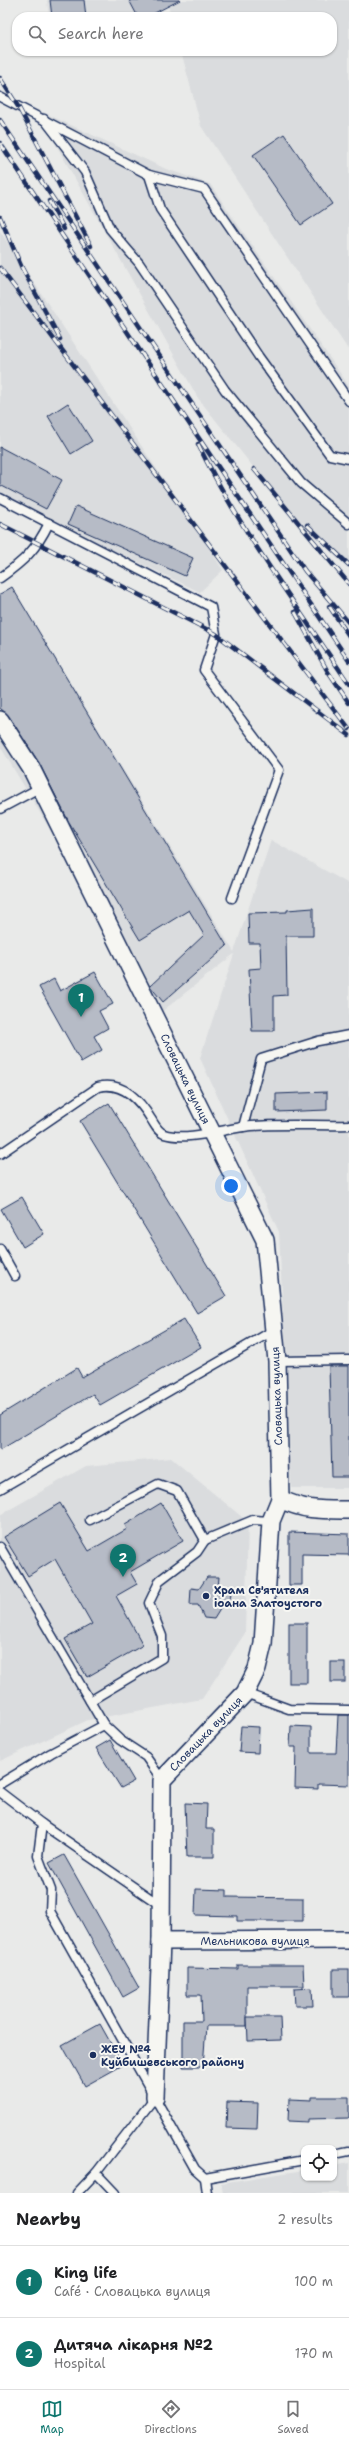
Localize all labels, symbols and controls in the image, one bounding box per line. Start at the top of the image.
search box [12,12,337,56]
icon: search [26,23,48,45]
text: Search here [58,24,144,44]
pin: 1 [68,984,94,1017]
street label: Словацька вулиця [157,1031,213,1127]
your location [221,1176,241,1196]
street label: Словацька вулиця [268,1346,286,1446]
pin: 2 [110,1544,136,1577]
place label: Храм Св'ятителя іоана Златоустого [214,1583,322,1611]
marker: Храм Св'ятителя іоана Златоустого [201,1591,211,1601]
street label: Словацька вулиця [166,1693,246,1775]
street label: Мельникова вулиця [200,1934,310,1949]
place label: ЖЕУ №4 Куйбишевського району [101,2042,244,2070]
marker: ЖЕУ №4 Куйбишевського району [88,2050,98,2060]
map controls [301,2145,337,2181]
button: locate [301,2145,337,2181]
text: Nearby [16,2208,81,2230]
text: 2 results [277,2211,333,2228]
text: King life [54,2263,118,2283]
text: 1 [26,2273,32,2290]
text: 100 m [294,2273,333,2290]
text: Café · Словацька вулиця [54,2283,211,2300]
text: Дитяча лікарня №2 [54,2335,213,2355]
text: 2 [24,2345,34,2362]
text: 170 m [295,2345,333,2362]
text: Hospital [54,2355,105,2372]
tab: Map [40,2398,64,2437]
tab: Directions [144,2398,197,2437]
tab: Saved [277,2398,309,2437]

